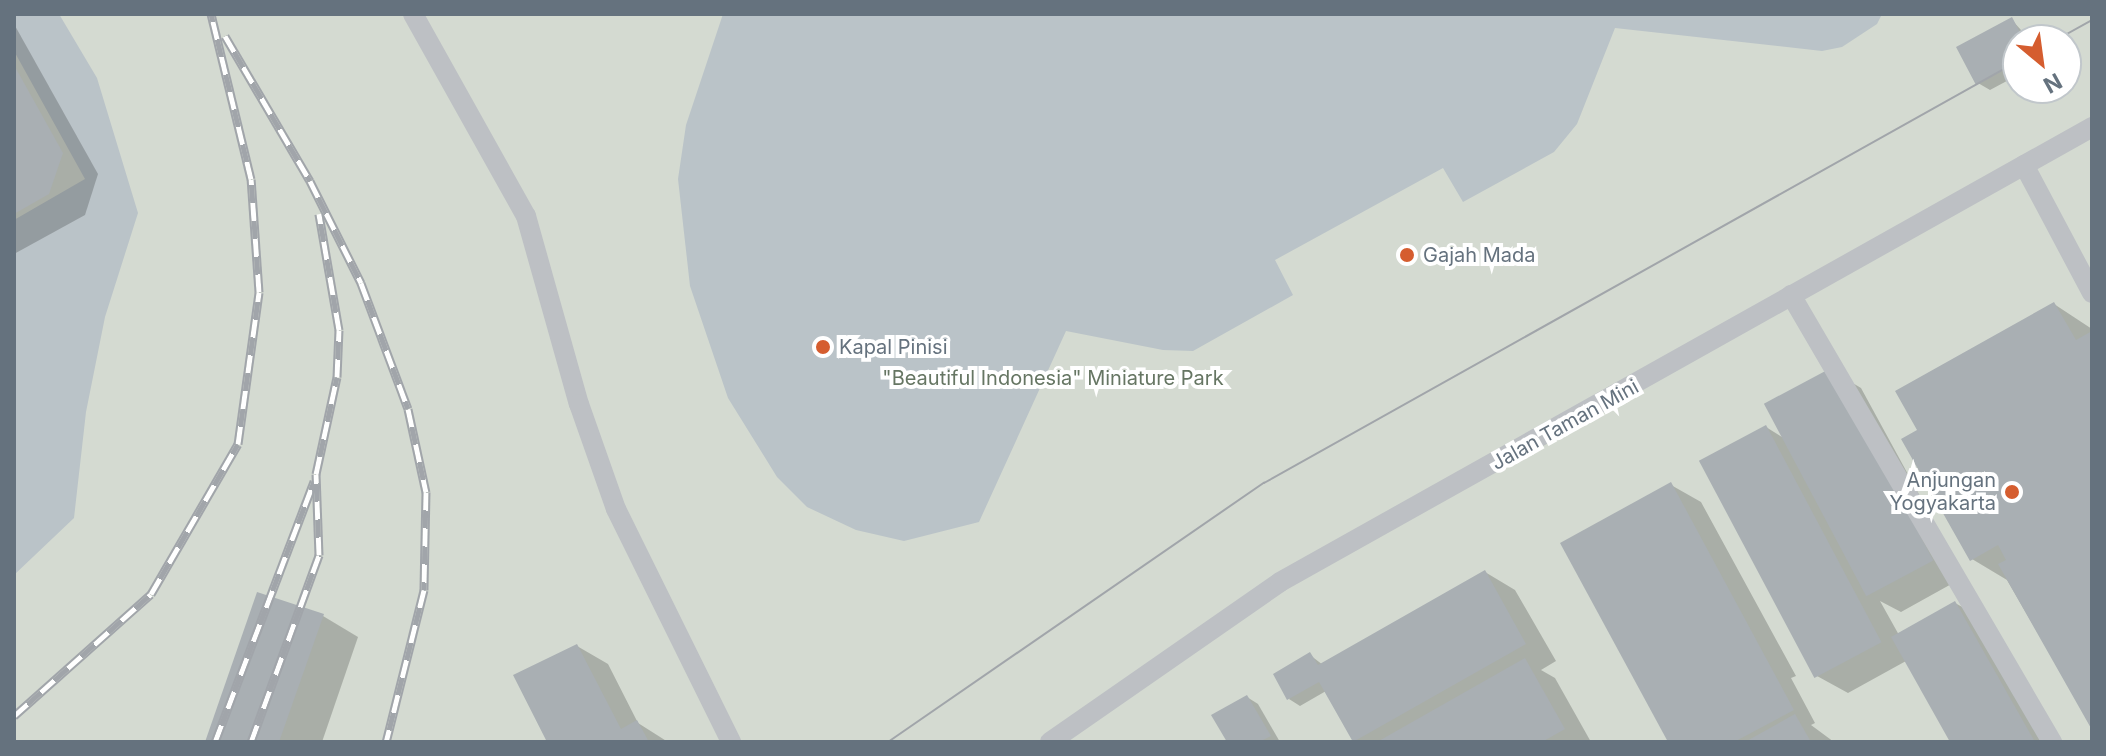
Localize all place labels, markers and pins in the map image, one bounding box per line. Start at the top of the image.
place label: Gajah Mada [1423,243,1535,267]
marker: Gajah Mada [1398,246,1416,264]
place label: Kapal Pinisi [839,335,947,359]
marker: Kapal Pinisi [814,338,832,356]
place label: Anjungan Yogyakarta [1889,468,1996,515]
marker: Anjungan Yogyakarta [2003,483,2021,501]

